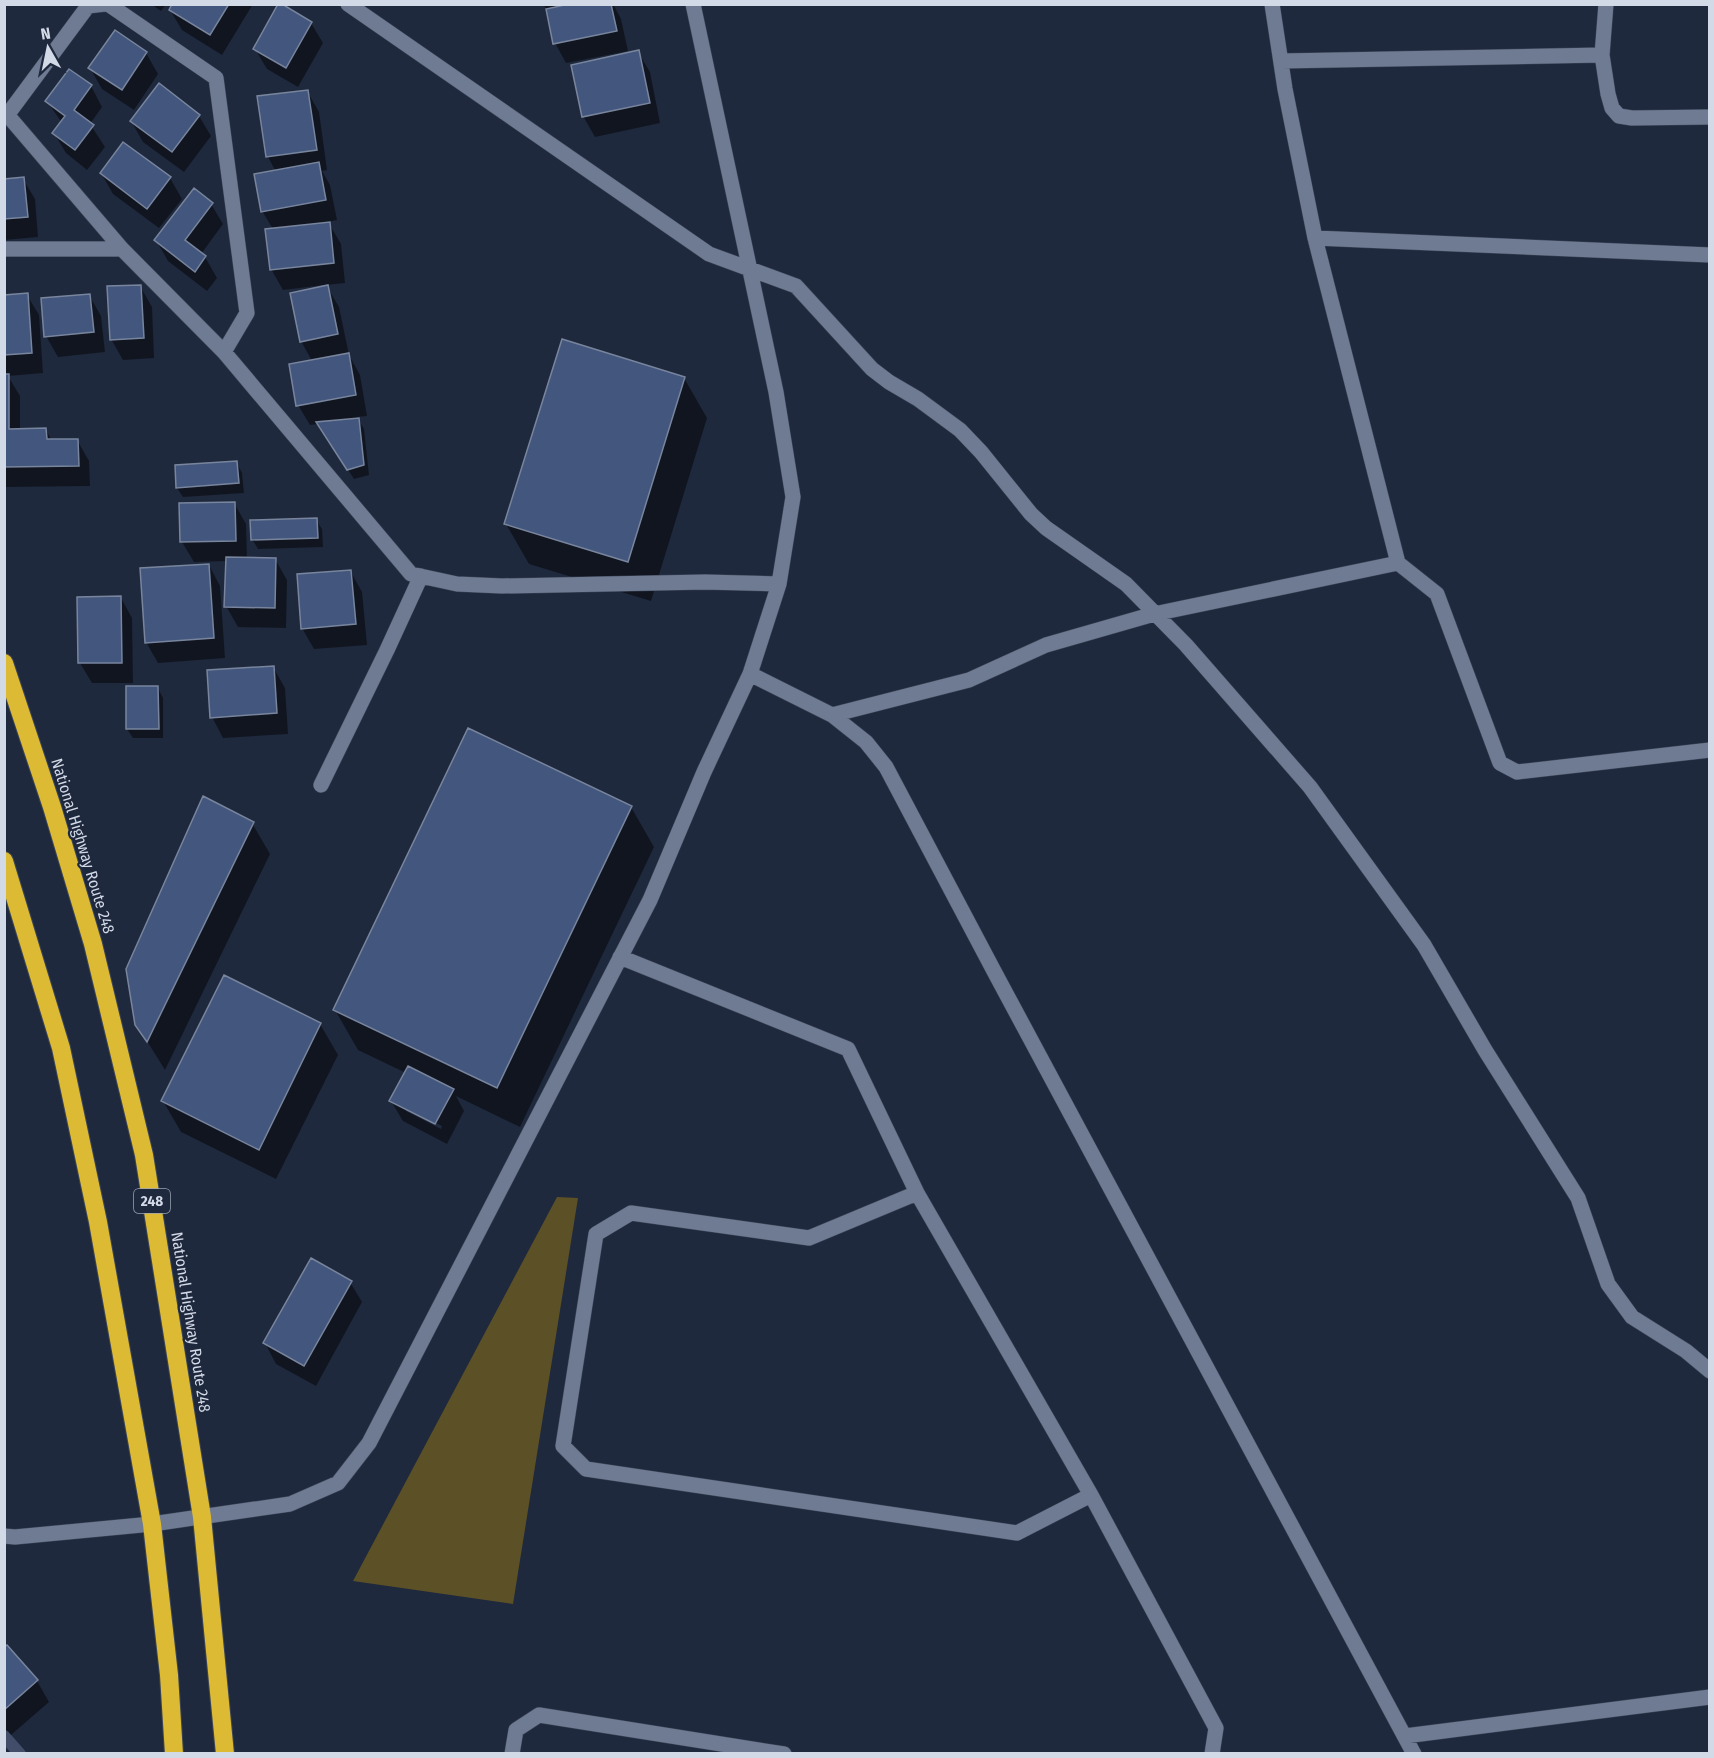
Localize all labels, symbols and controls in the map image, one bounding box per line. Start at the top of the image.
north arrow [18,18,78,78]
text: N [40,24,52,44]
street label: National Highway Route 248 [47,756,119,936]
road number: 248 [134,1189,170,1213]
street label: National Highway Route 248 [167,1231,215,1413]

